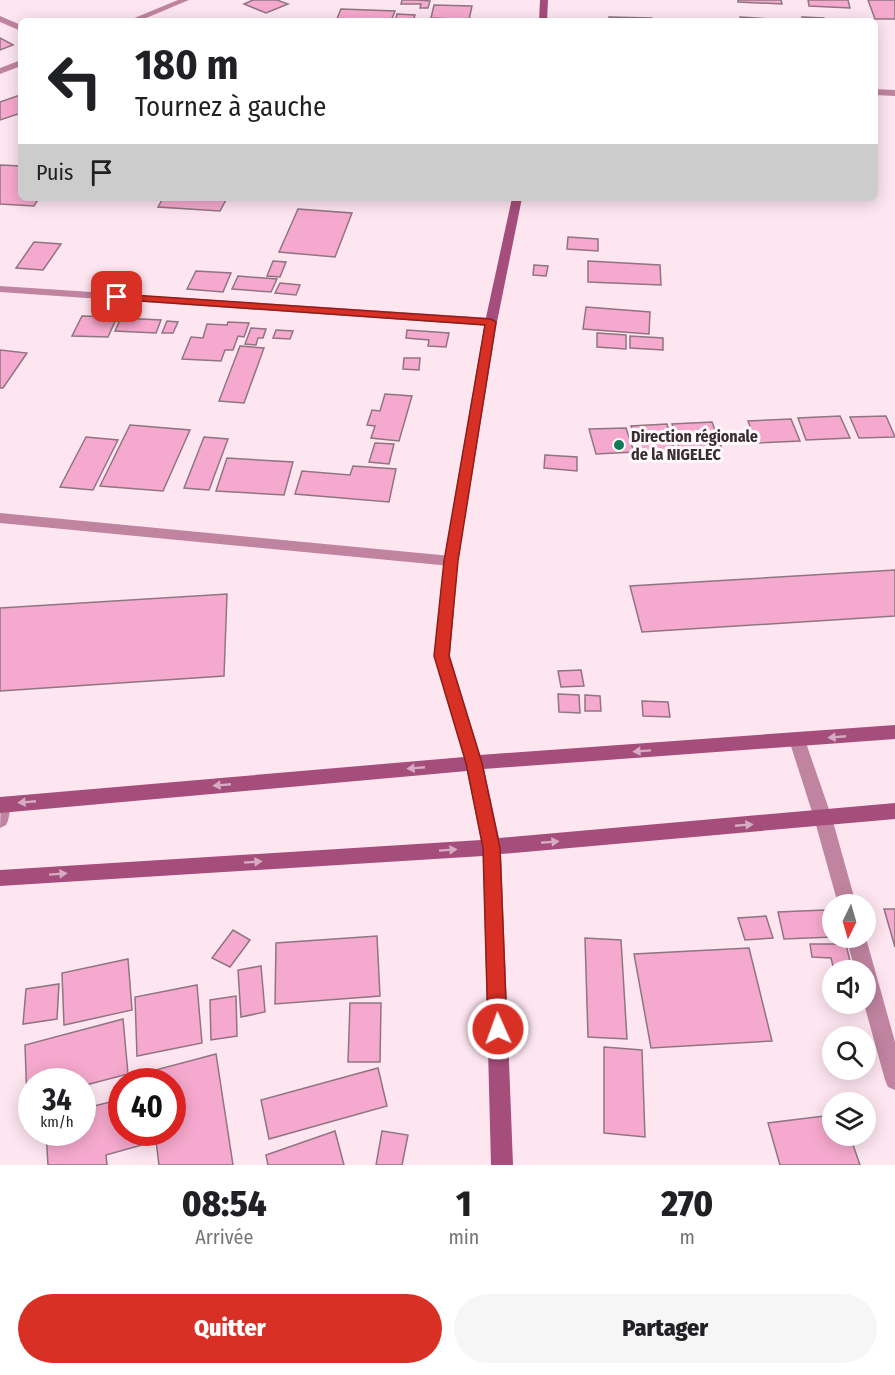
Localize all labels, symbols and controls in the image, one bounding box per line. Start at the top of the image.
text: 180 m [135,40,239,90]
icon: left [36,42,114,120]
text: Tournez à gauche [135,91,326,123]
icon: arrive [85,156,118,189]
text: Puis [36,159,73,186]
pin [91,271,142,322]
icon: arrive [100,280,133,313]
place label: Direction régionale de la NIGELEC [631,427,758,464]
marker: Direction régionale de la NIGELEC [612,438,626,452]
one-way arrow [827,732,846,742]
one-way arrow [633,746,652,756]
one-way arrow [406,763,425,773]
one-way arrow [212,780,231,790]
one-way arrow [18,798,37,807]
one-way arrow [735,820,754,830]
one-way arrow [541,837,560,847]
one-way arrow [438,846,457,855]
one-way arrow [244,858,263,867]
one-way arrow [49,870,68,879]
north arrow [822,894,876,948]
map controls [822,894,876,1146]
button: sound [822,960,876,1014]
position arrow [466,997,530,1061]
button: search [822,1026,876,1080]
speed limit sign: 40 [108,1068,186,1146]
text: 34 [42,1082,72,1118]
button: layers [822,1092,876,1146]
text: km/h [40,1113,74,1131]
text: 08:54 [182,1182,267,1226]
text: 1 [456,1182,472,1226]
text: 270 [661,1182,713,1226]
text: Arrivée [195,1225,253,1249]
text: min [448,1225,479,1249]
text: m [679,1225,695,1249]
button: Quitter [18,1294,442,1363]
button: Partager [454,1294,877,1363]

